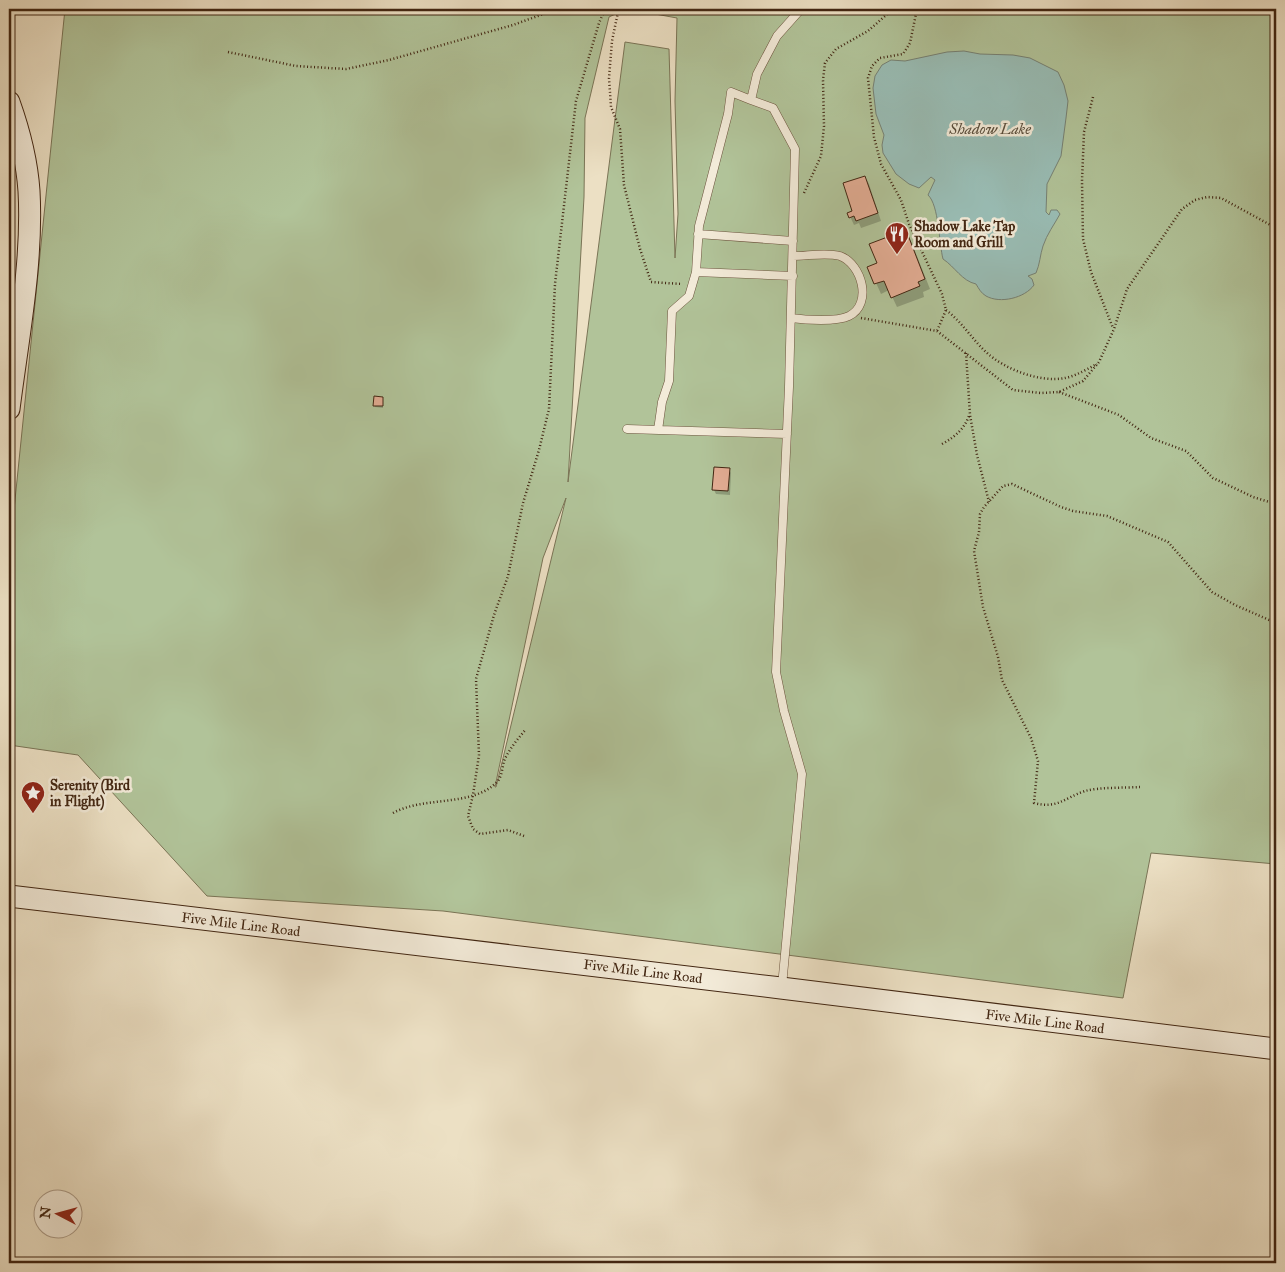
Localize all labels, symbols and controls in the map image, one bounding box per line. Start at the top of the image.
water label: Shadow Lake [948,120,1031,138]
place label: Shadow Lake Tap Room and Grill [914,218,1015,251]
restaurant icon: Shadow Lake Tap Room and Grill [884,221,910,255]
place label: Serenity (Bird in Flight) [50,777,131,811]
place icon: Serenity (Bird in Flight) [20,780,46,814]
street label: Five Mile Line Road [181,909,301,940]
street label: Five Mile Line Road [583,956,703,987]
street label: Five Mile Line Road [985,1006,1105,1037]
north arrow [32,1190,82,1240]
text: N [36,1206,55,1219]

